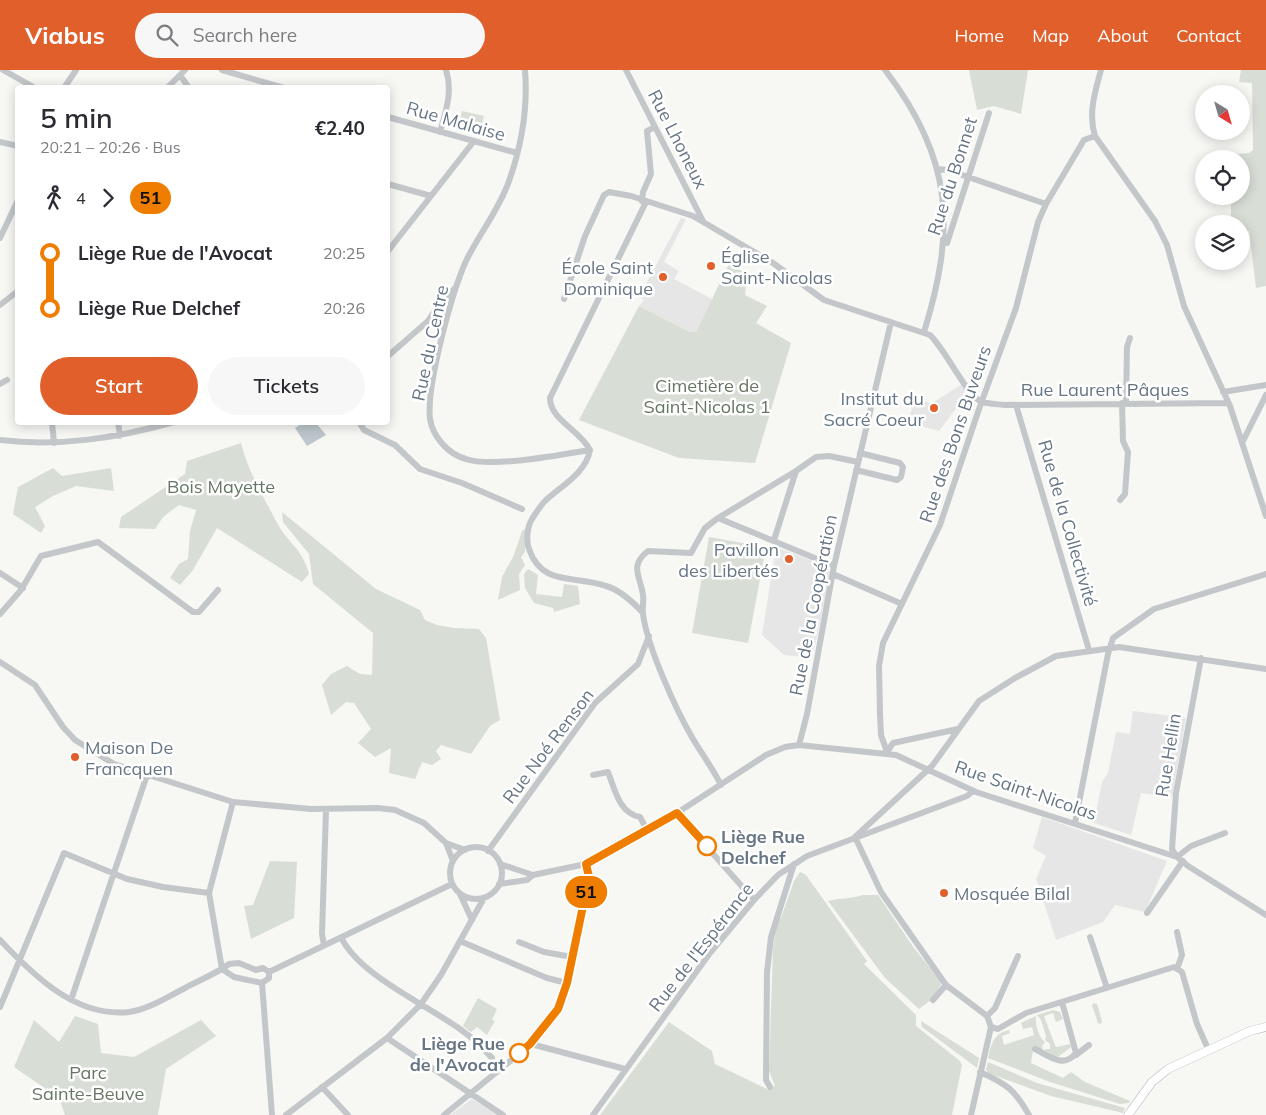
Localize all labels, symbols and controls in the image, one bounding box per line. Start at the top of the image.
search box [135,13,485,58]
text: Viabus [25,20,105,50]
icon: search [153,21,181,49]
text: Search here [193,23,297,47]
text: Home [954,24,1004,47]
text: Map [1032,24,1069,47]
text: About [1097,24,1148,47]
text: Contact [1176,24,1241,47]
north arrow [1195,85,1250,140]
map controls [1195,85,1250,270]
street label: Rue Lhoneux [643,86,713,193]
street label: Rue Malaise [404,96,508,146]
text: 5 min [40,100,113,135]
street label: Rue du Bonnet [922,114,982,238]
text: €2.40 [315,116,365,140]
text: 20:21 – 20:26 · Bus [40,137,181,157]
button: locate [1195,150,1250,205]
icon: walk [40,184,68,212]
icon: forward [94,184,122,212]
text: 51 [140,186,161,209]
text: 4 [76,188,86,208]
button: layers [1195,215,1250,270]
text: Liège Rue de l'Avocat [78,241,272,265]
text: 20:25 [323,243,365,263]
place label: Église Saint-Nicolas [721,245,832,289]
place label: École Saint Dominique [562,256,653,300]
marker: Église Saint-Nicolas [705,260,717,272]
marker: École Saint Dominique [657,271,669,283]
street label: Rue du Centre [407,283,453,403]
text: Liège Rue Delchef [78,296,240,320]
text: 20:26 [323,298,365,318]
street label: Rue des Bons Buveurs [914,342,996,526]
button: Start [40,357,198,415]
button: Tickets [208,357,365,415]
park label: Cimetière de Saint-Nicolas 1 [644,374,770,418]
street label: Rue Laurent Pâques [1021,378,1189,401]
place label: Institut du Sacré Coeur [823,387,924,431]
marker: Institut du Sacré Coeur [928,402,940,414]
street label: Rue de la Collectivité [1033,437,1103,609]
park label: Bois Mayette [167,475,275,498]
street label: Rue de la Coopération [784,513,842,697]
place label: Pavillon des Libertés [678,538,779,582]
marker: Pavillon des Libertés [783,553,795,565]
street label: Rue Noé Renson [497,684,599,808]
street label: Rue Hellin [1150,712,1186,798]
place label: Maison De Francquen [85,736,173,780]
marker: Maison De Francquen [69,751,81,763]
street label: Rue Saint-Nicolas [952,755,1100,825]
place label: Liège Rue Delchef [721,825,805,869]
marker: Liège Rue Delchef [697,836,717,856]
line badge: 51 [564,876,608,908]
street label: Rue de l'Espérance [644,878,758,1016]
text: 51 [575,880,597,903]
place label: Mosquée Bilal [954,882,1070,905]
marker: Mosquée Bilal [938,887,950,899]
place label: Liège Rue de l'Avocat [410,1032,505,1076]
marker: Liège Rue de l'Avocat [509,1043,529,1063]
park label: Parc Sainte-Beuve [32,1061,144,1105]

